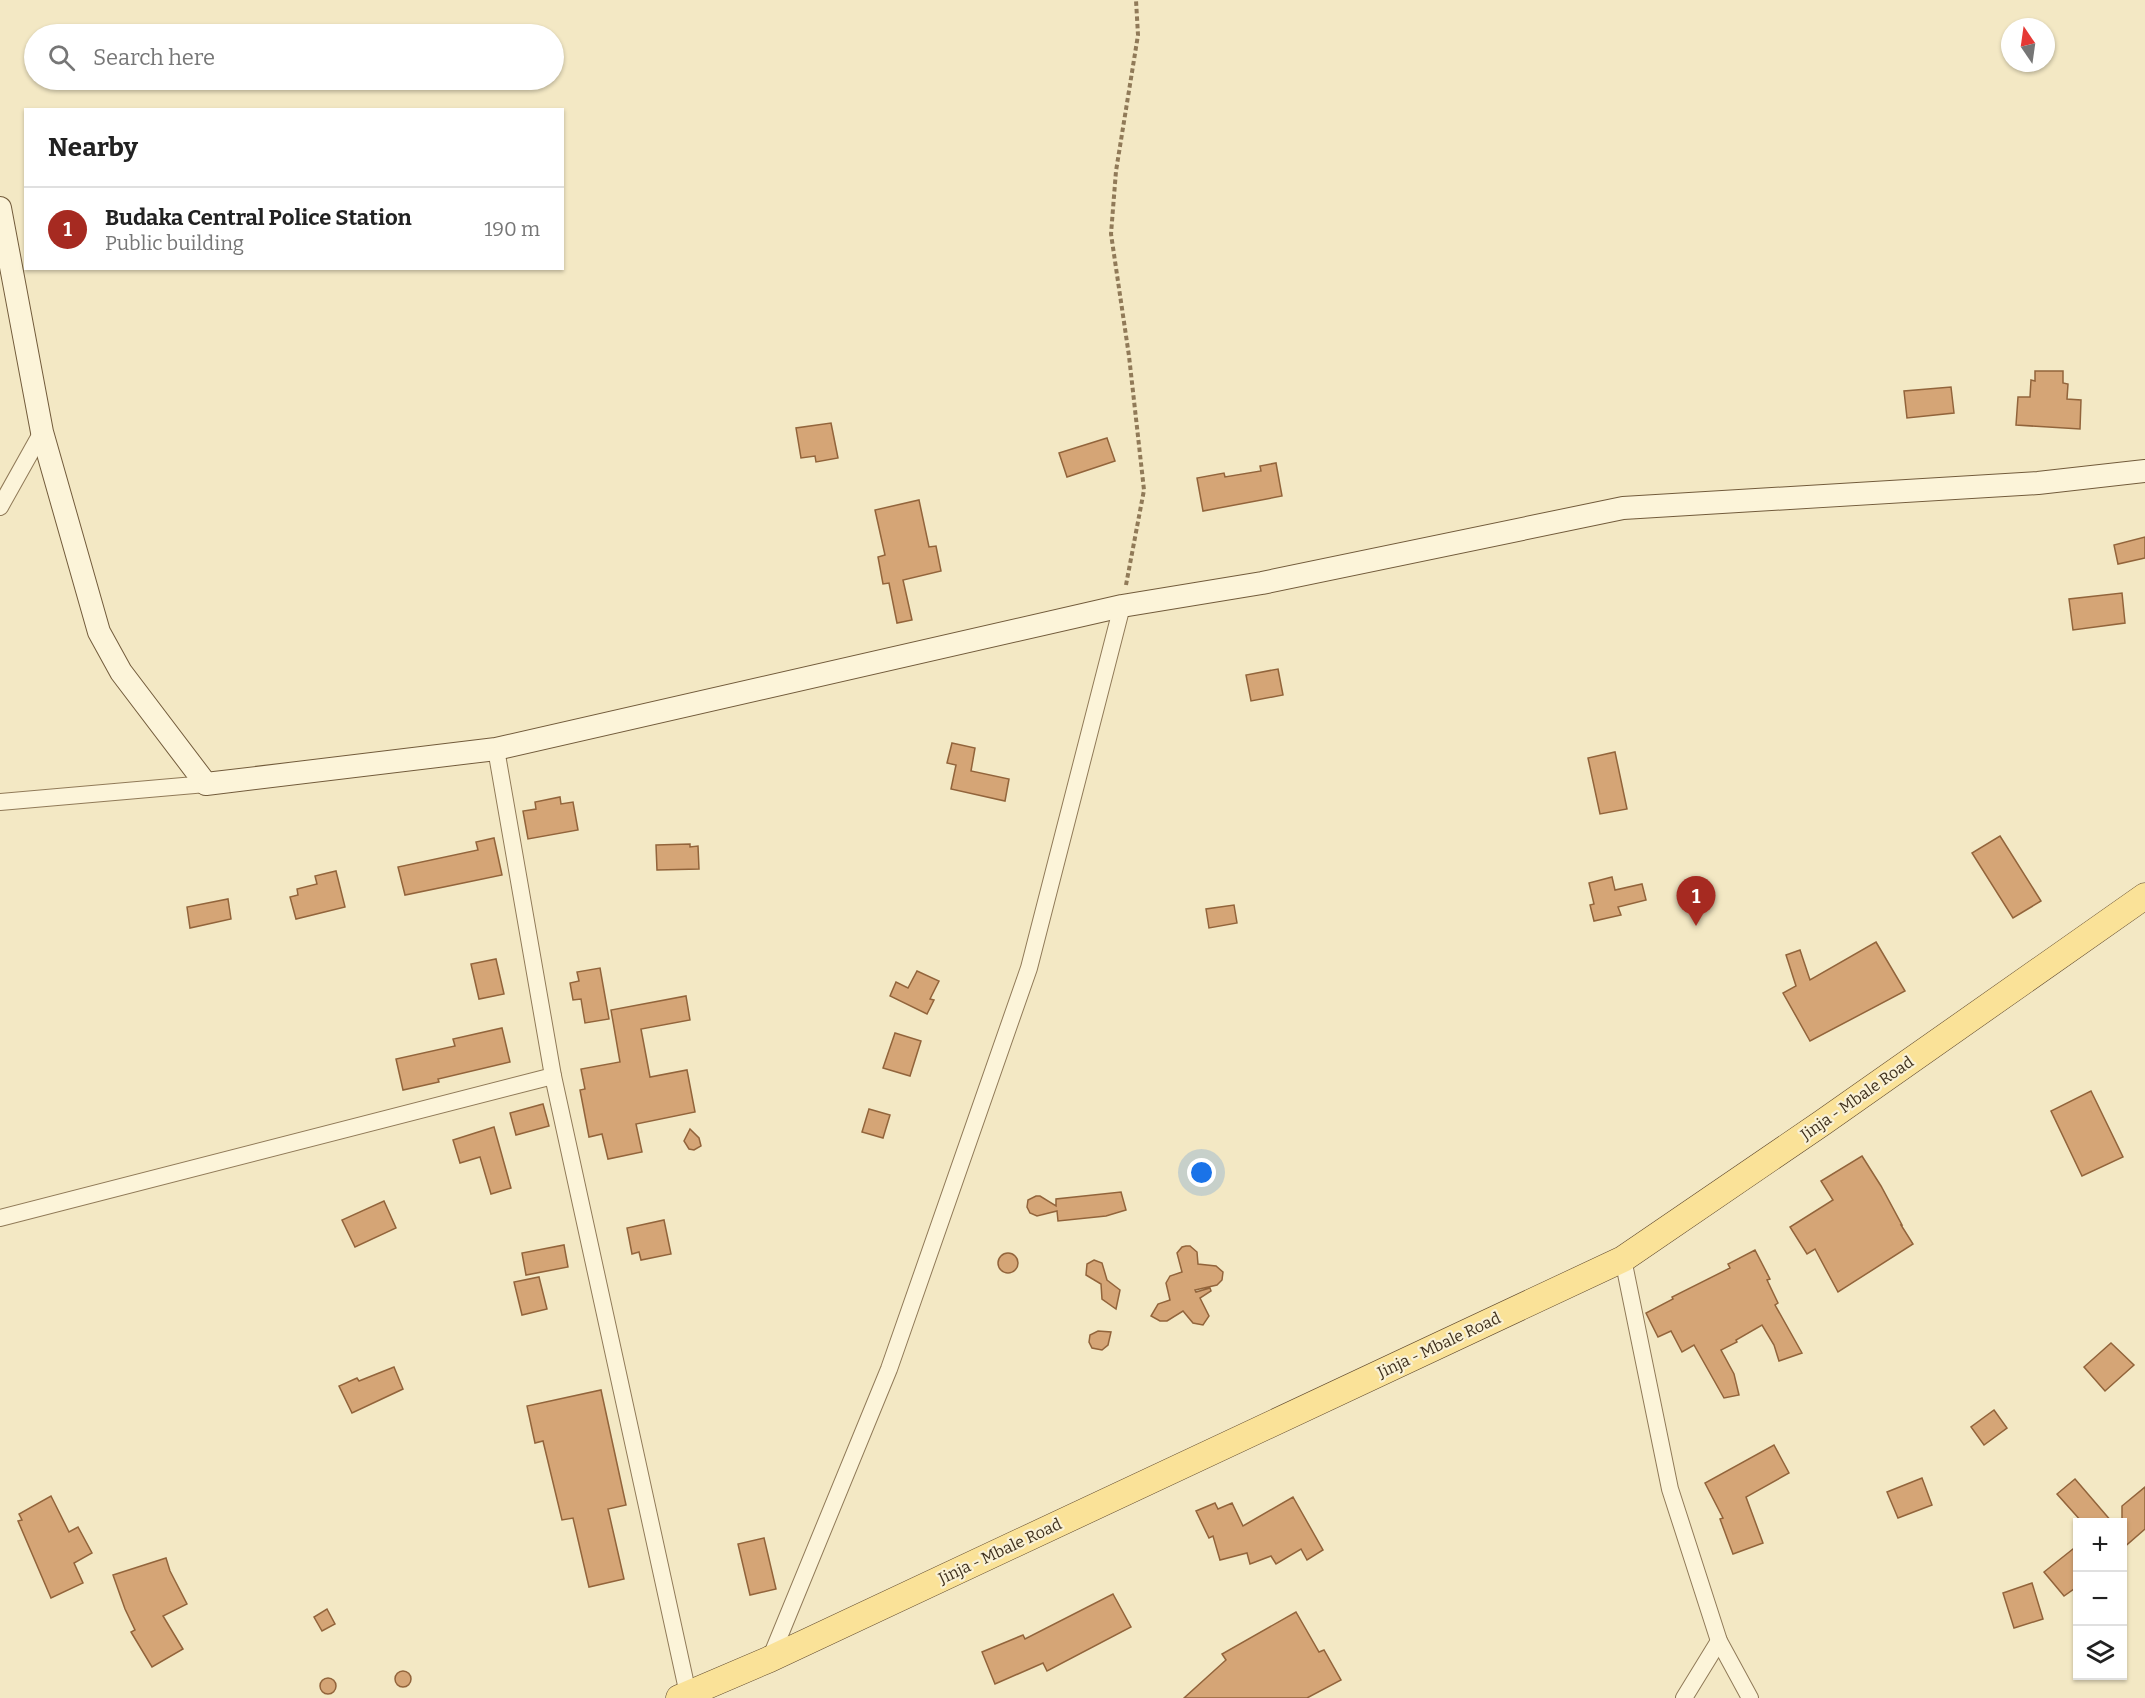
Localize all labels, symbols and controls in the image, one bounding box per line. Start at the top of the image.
north arrow [2001,18,2055,72]
search box [24,24,564,90]
icon: search [45,41,78,74]
text: Search here [93,44,215,71]
text: Nearby [48,132,138,163]
text: Budaka Central Police Station [105,204,412,231]
text: 1 [63,217,72,241]
text: 190 m [484,217,540,241]
text: Public building [105,231,244,255]
pin: 1 [1676,876,1716,926]
street label: Jinja - Mbale Road [1796,1052,1918,1145]
your location [1187,1158,1216,1187]
street label: Jinja - Mbale Road [1374,1308,1504,1382]
street label: Jinja - Mbale Road [935,1514,1065,1588]
map controls [2073,1518,2127,1680]
button: + [2073,1518,2127,1572]
button: − [2073,1572,2127,1626]
button: layers [2073,1626,2127,1680]

